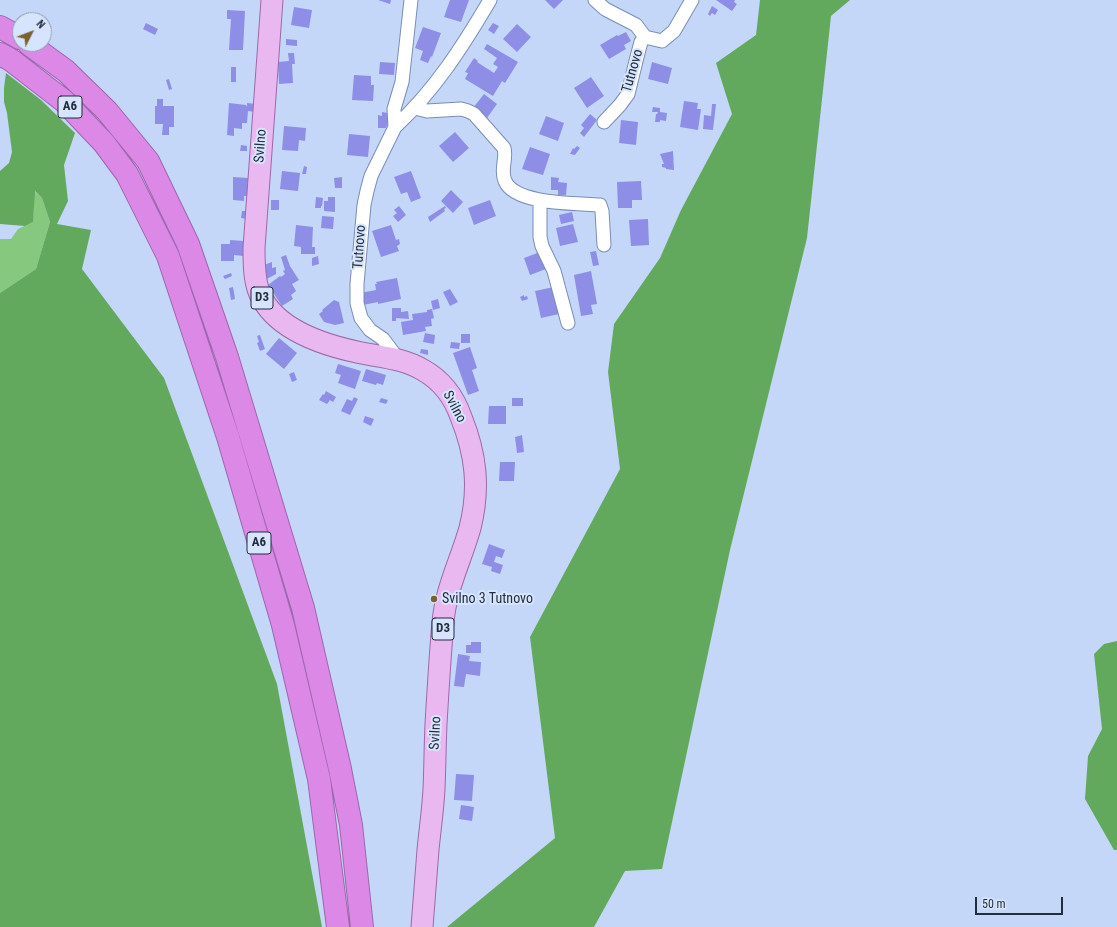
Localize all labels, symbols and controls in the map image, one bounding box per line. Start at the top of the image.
north arrow [12,12,52,52]
text: N [33,17,48,31]
street label: Tutnovo [619,47,647,95]
road number: A6 [58,96,82,118]
street label: Svilno [251,129,271,163]
street label: Tutnovo [350,224,370,270]
road number: D3 [251,287,273,309]
street label: Svilno [439,388,469,426]
road number: A6 [247,532,271,554]
place label: Svilno 3 Tutnovo [442,591,533,607]
marker: Svilno 3 Tutnovo [429,594,439,604]
road number: D3 [432,618,454,640]
street label: Svilno [427,716,445,750]
scale bar [977,889,1065,915]
text: 50 m [982,897,1006,911]

